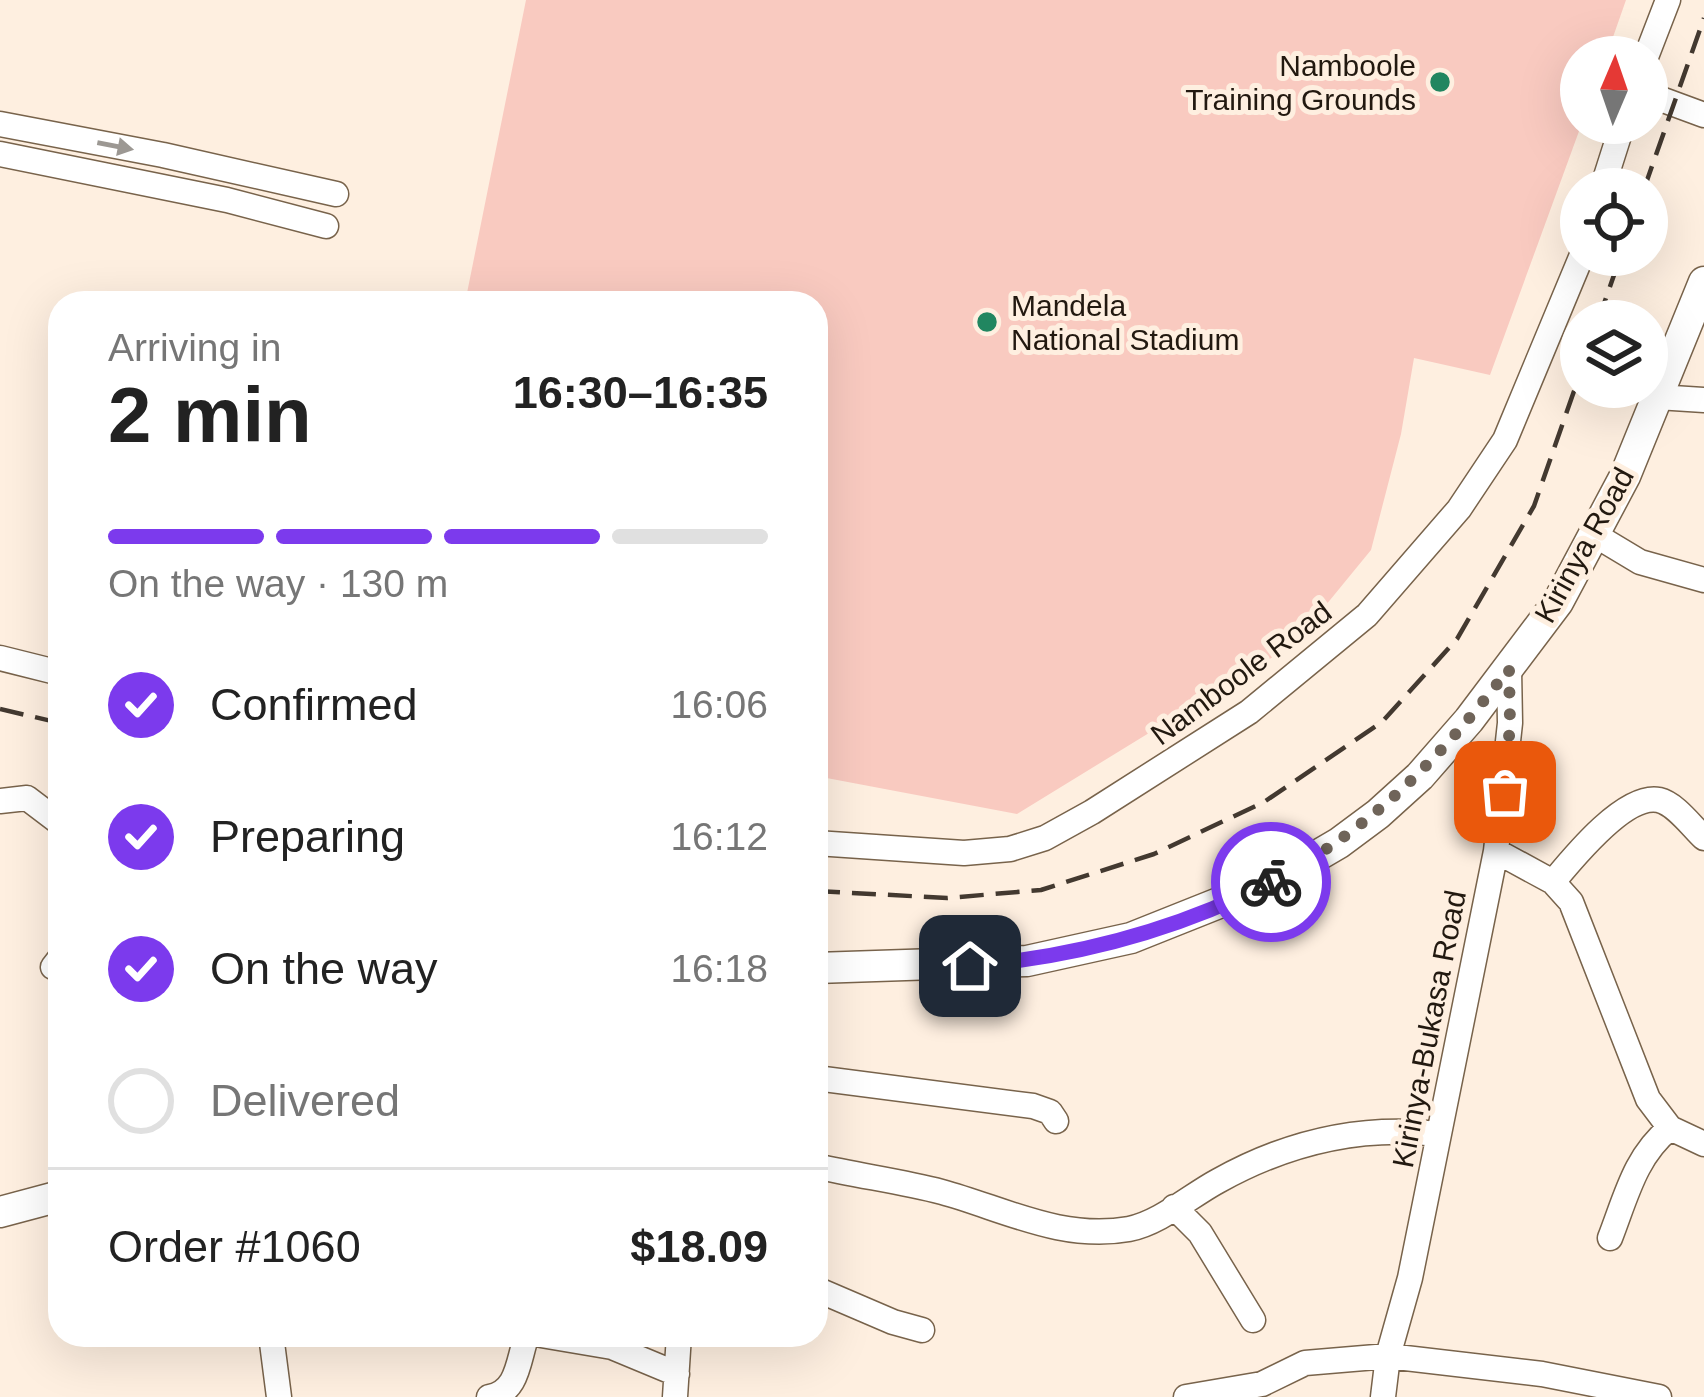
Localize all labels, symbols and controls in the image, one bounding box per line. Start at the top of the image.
north arrow [1560,36,1668,144]
map controls [1560,36,1668,408]
place label: Namboole Training Grounds [1185,49,1416,116]
marker: Namboole Training Grounds [1427,69,1453,95]
one-way arrow [97,136,134,155]
button: locate [1560,168,1668,276]
place label: Mandela National Stadium [1011,289,1239,356]
button: layers [1560,300,1668,408]
marker: Mandela National Stadium [974,309,1000,335]
text: Arriving in [108,326,281,369]
text: 16:30–16:35 [513,367,768,418]
text: 2 min [108,371,312,459]
street label: Kirinya Road [1528,462,1640,628]
text: On the way · 130 m [108,562,448,605]
street label: Namboole Road [1144,595,1338,751]
icon: check [108,672,174,738]
text: Confirmed [210,679,418,730]
text: 16:06 [670,683,768,726]
pin [1454,741,1556,843]
icon: bag [1472,759,1538,825]
icon: check [108,804,174,870]
text: Preparing [210,811,405,862]
text: 16:12 [670,815,768,858]
courier [1211,822,1331,942]
icon: bike [1238,849,1304,915]
street label: Kirinya-Bukasa Road [1386,888,1472,1170]
pin [919,915,1021,1017]
icon: home [937,933,1003,999]
icon: check [108,936,174,1002]
text: On the way [210,943,438,994]
text: 16:18 [670,947,768,990]
text: Delivered [210,1075,400,1126]
text: Order #1060 [108,1221,361,1272]
text: $18.09 [630,1221,768,1272]

